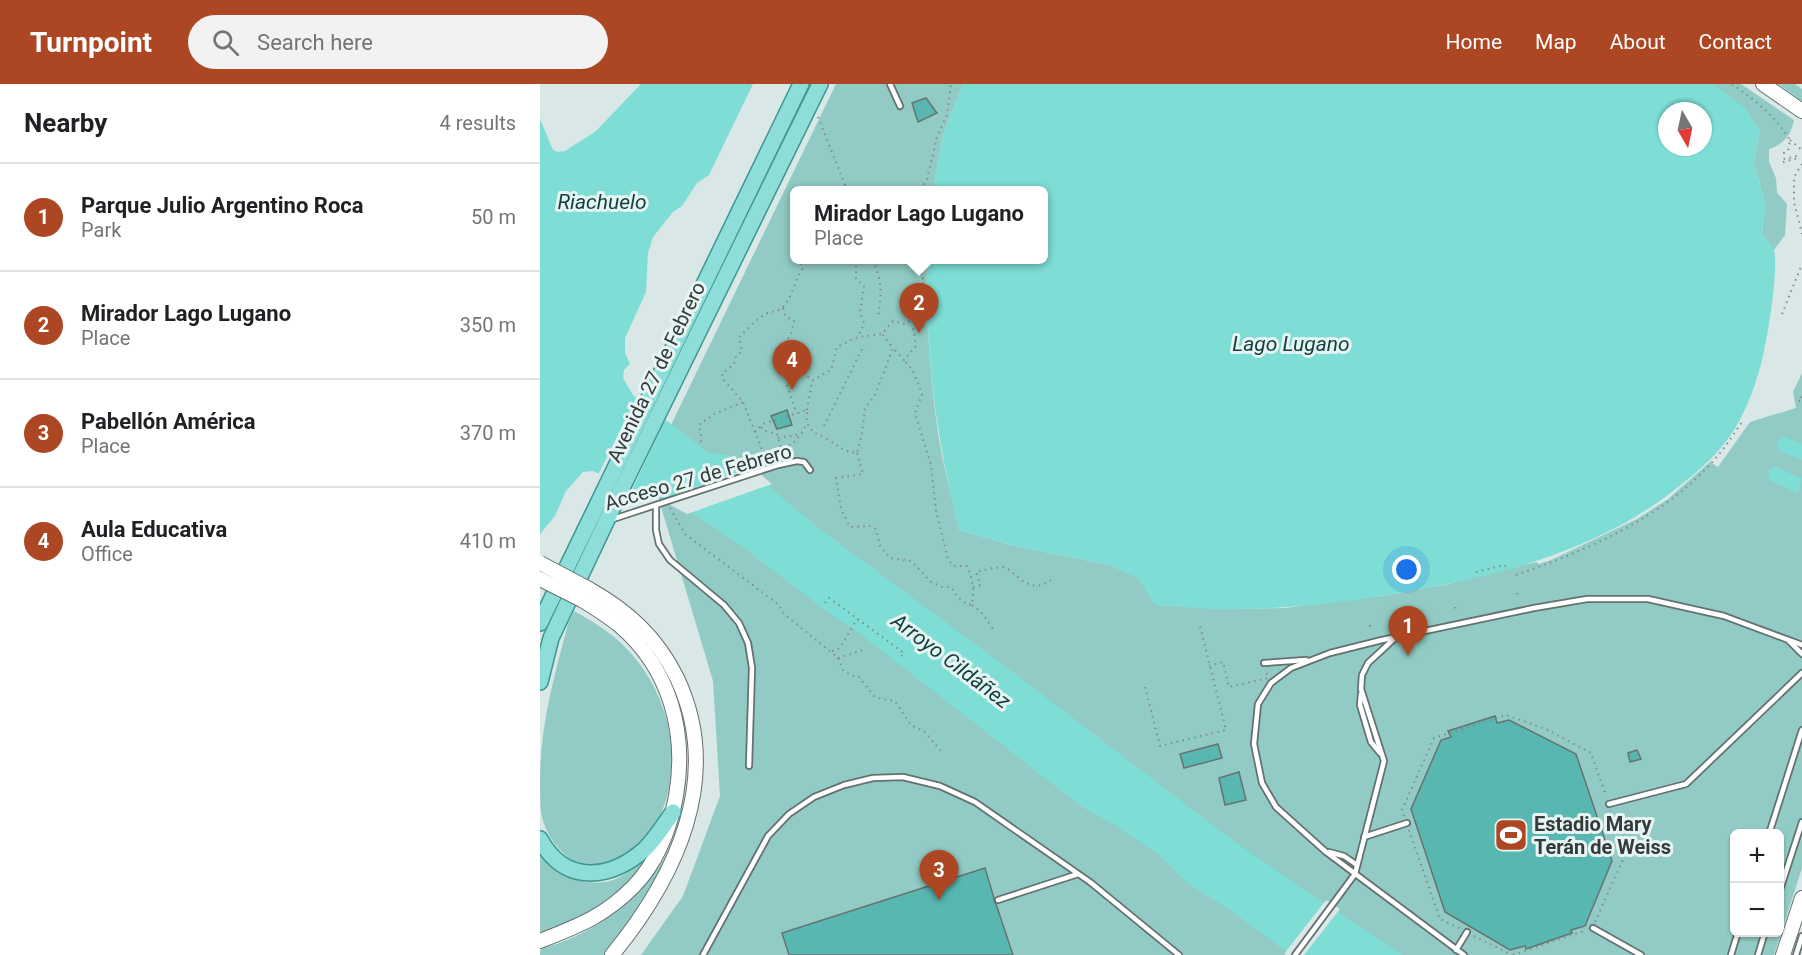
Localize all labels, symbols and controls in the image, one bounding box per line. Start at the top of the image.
search box [188,15,608,69]
text: Turnpoint [30,26,152,59]
icon: search [209,26,242,59]
text: Search here [257,30,373,55]
text: Home [1446,30,1502,54]
text: Map [1535,30,1577,54]
text: About [1610,30,1666,54]
text: Contact [1699,30,1772,54]
north arrow [1658,102,1712,156]
text: Nearby [24,108,107,138]
text: 4 results [440,111,516,135]
popup [790,186,1048,264]
water label: Riachuelo [557,190,647,214]
text: Parque Julio Argentino Roca [81,193,364,218]
text: Mirador Lago Lugano [814,201,1024,226]
text: 1 [38,205,49,229]
text: 50 m [471,205,516,229]
text: Park [81,218,121,242]
text: Place [814,226,863,250]
street label: Avenida 27 de Febrero [602,278,710,466]
pin: 2 [900,284,938,333]
text: Mirador Lago Lugano [81,301,291,326]
text: 2 [38,313,49,337]
text: 350 m [460,313,516,337]
text: Place [81,326,130,350]
water label: Lago Lugano [1232,332,1350,356]
pin: 4 [772,340,812,390]
text: Pabellón América [81,409,255,434]
text: 3 [38,421,49,445]
text: 370 m [460,421,516,445]
text: Place [81,434,130,458]
street label: Acceso 27 de Febrero [602,439,794,515]
text: Aula Educativa [81,517,227,542]
text: 4 [38,529,49,553]
text: 410 m [460,529,516,553]
text: Office [81,542,133,566]
your location [1392,555,1421,584]
pin: 1 [1388,606,1428,656]
water label: Arroyo Cildáñez [886,608,1015,713]
place label: Estadio Mary Terán de Weiss [1534,812,1671,859]
sports icon: Estadio Mary Terán de Weiss [1493,817,1529,853]
map controls [1730,829,1784,937]
button: + [1730,829,1784,883]
pin: 3 [920,850,958,900]
button: − [1730,883,1784,937]

